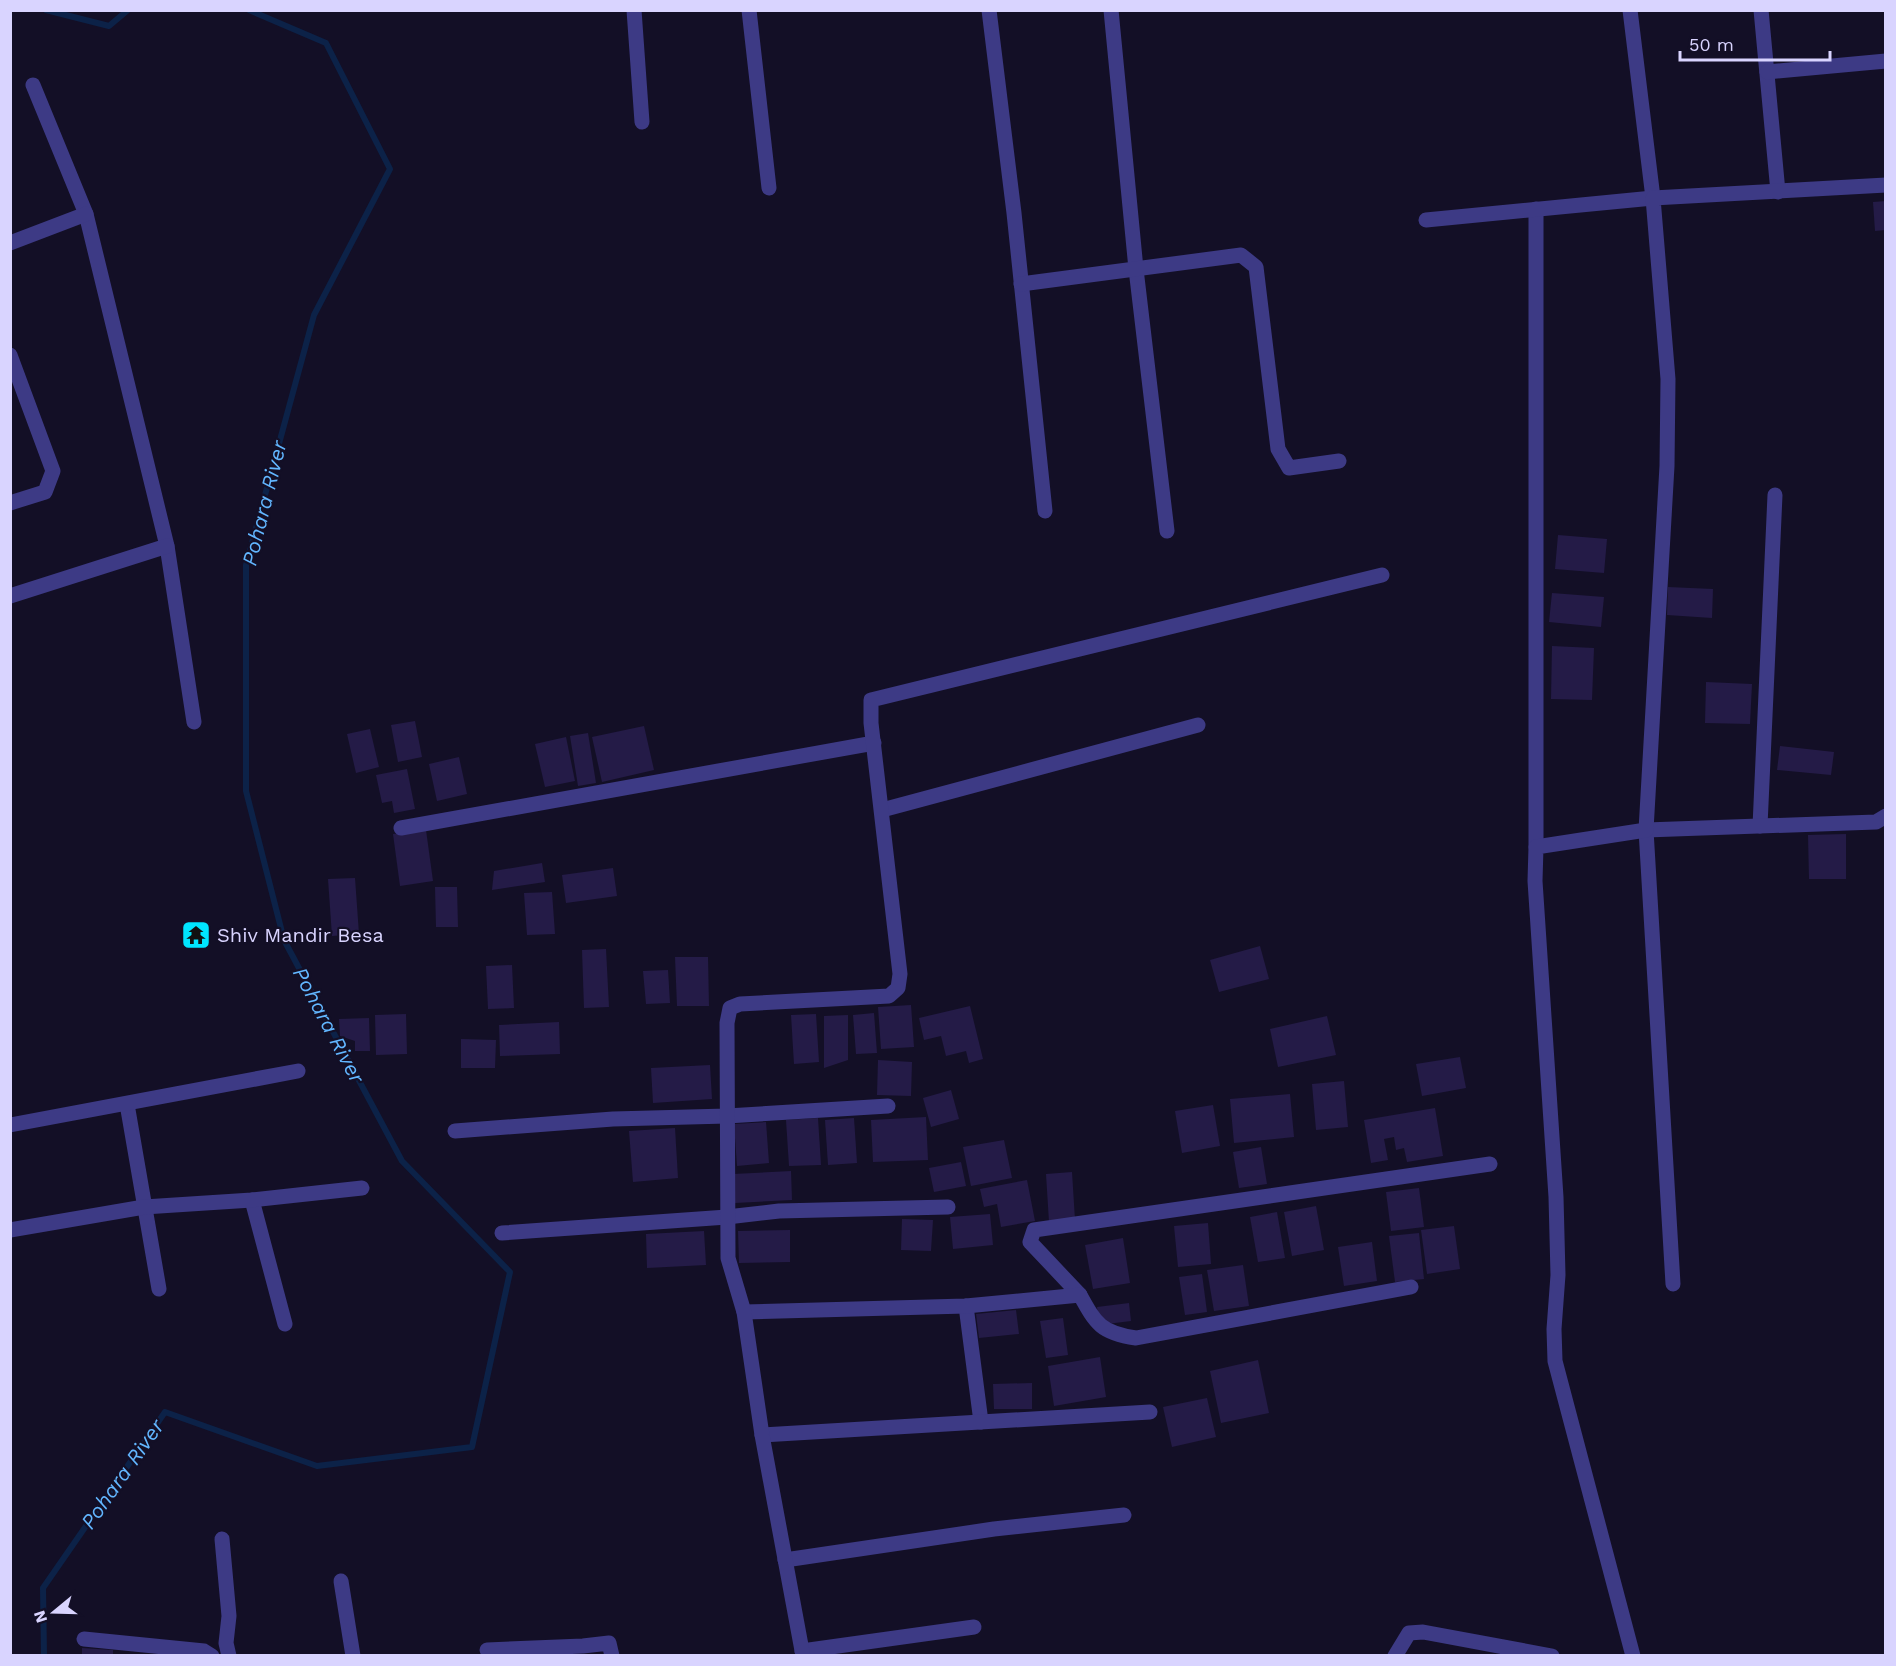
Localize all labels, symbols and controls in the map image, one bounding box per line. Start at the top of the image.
scale bar [1680,24,1830,62]
text: 50 m [1689,34,1734,55]
water label: Pohara River [236,437,292,568]
temple icon: Shiv Mandir Besa [180,919,212,951]
place label: Shiv Mandir Besa [217,923,384,947]
water label: Pohara River [288,963,370,1088]
water label: Pohara River [75,1414,169,1534]
north arrow [24,1582,84,1642]
text: N [29,1608,51,1625]

